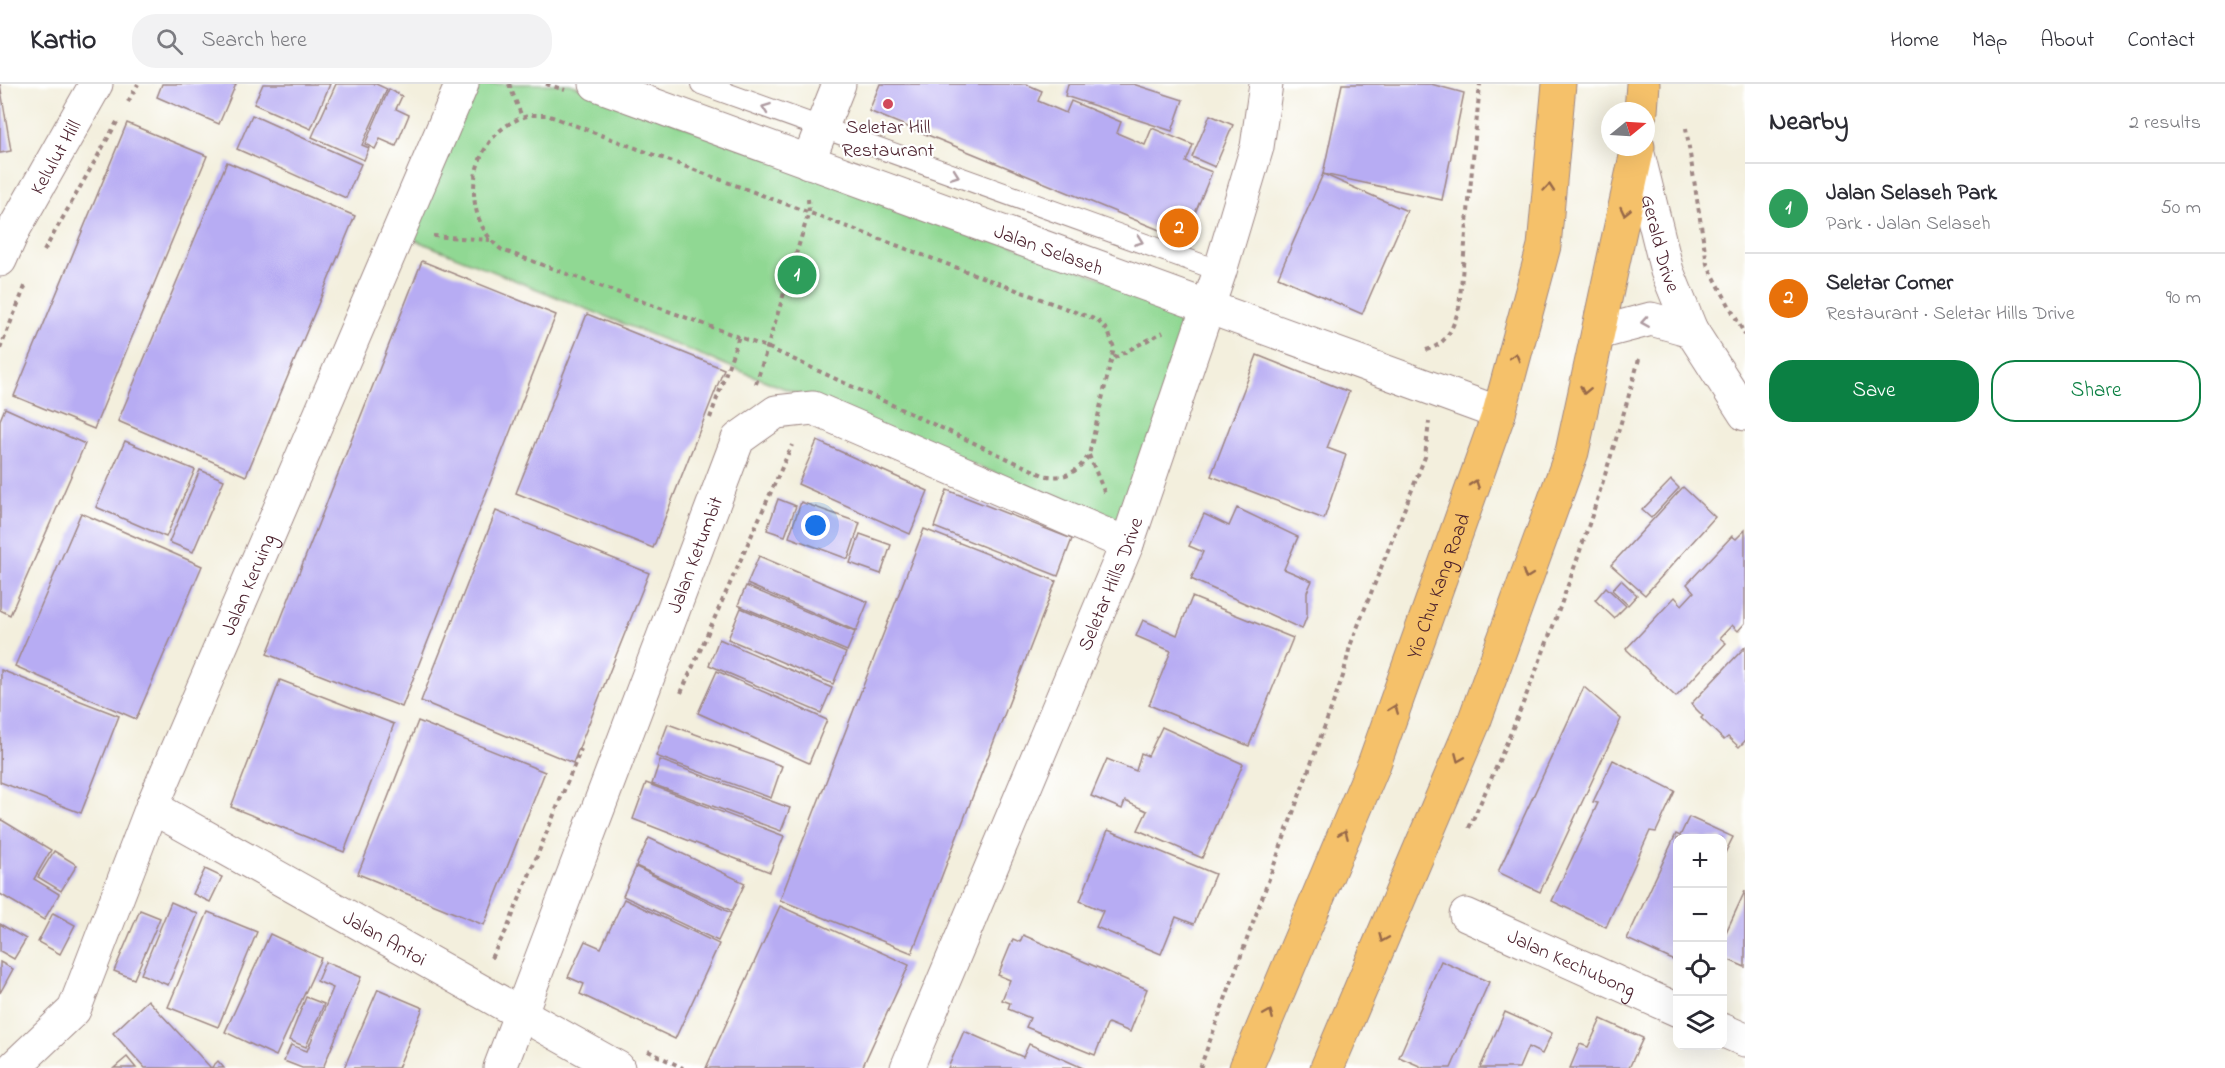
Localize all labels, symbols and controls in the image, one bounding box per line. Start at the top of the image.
search box [132,14,552,68]
text: Kartio [30,21,96,62]
icon: search [153,25,186,58]
text: Search here [201,25,307,57]
text: Home [1890,26,1939,56]
text: Map [1972,26,2007,56]
text: About [2040,26,2094,56]
text: Contact [2127,26,2195,56]
marker: Seletar Hill Restaurant [881,97,895,111]
one-way arrow [761,102,772,115]
north arrow [1601,102,1655,156]
text: Nearby [1769,104,1848,142]
text: 2 results [2129,109,2201,138]
place label: Seletar Hill Restaurant [842,114,935,166]
street label: Kelulut Hill [24,115,90,201]
one-way arrow [950,167,960,180]
text: Jalan Selaseh Park [1826,178,1997,210]
one-way arrow [1542,183,1555,192]
street label: Gerald Drive [1632,192,1686,297]
text: 1 [1785,194,1792,223]
text: 50 m [2160,194,2201,223]
pin: 2 [1160,206,1198,250]
one-way arrow [1619,206,1632,216]
text: Park · Jalan Selaseh [1826,210,1991,239]
street label: Jalan Selaseh [989,218,1107,285]
one-way arrow [1133,234,1144,247]
pin: 1 [778,252,816,297]
text: Seletar Corner [1826,268,1953,300]
text: 2 [1784,284,1793,313]
text: 90 m [2166,284,2201,313]
text: Restaurant · Seletar Hills Drive [1826,300,2075,329]
one-way arrow [1640,315,1649,327]
one-way arrow [1507,352,1520,362]
button: Save [1769,360,1979,422]
button: Share [1991,360,2201,422]
one-way arrow [1580,384,1593,394]
one-way arrow [1467,479,1480,490]
street label: Jalan Ketumbit [661,493,732,618]
street label: Yio Chu Kang Road [1400,510,1479,664]
your location [801,511,830,540]
street label: Seletar Hills Drive [1072,514,1152,656]
street label: Jalan Keruing [215,530,285,641]
one-way arrow [1522,569,1534,580]
one-way arrow [1387,704,1399,715]
one-way arrow [1454,752,1466,763]
one-way arrow [1337,830,1349,841]
map controls [1673,834,1727,1050]
button: + [1673,834,1727,888]
button: − [1673,888,1727,942]
street label: Jalan Antoi [336,904,431,975]
street label: Jalan Kechubong [1502,923,1640,1007]
one-way arrow [1378,931,1390,942]
button: locate [1673,942,1727,996]
button: layers [1673,996,1727,1050]
one-way arrow [1262,1009,1274,1020]

